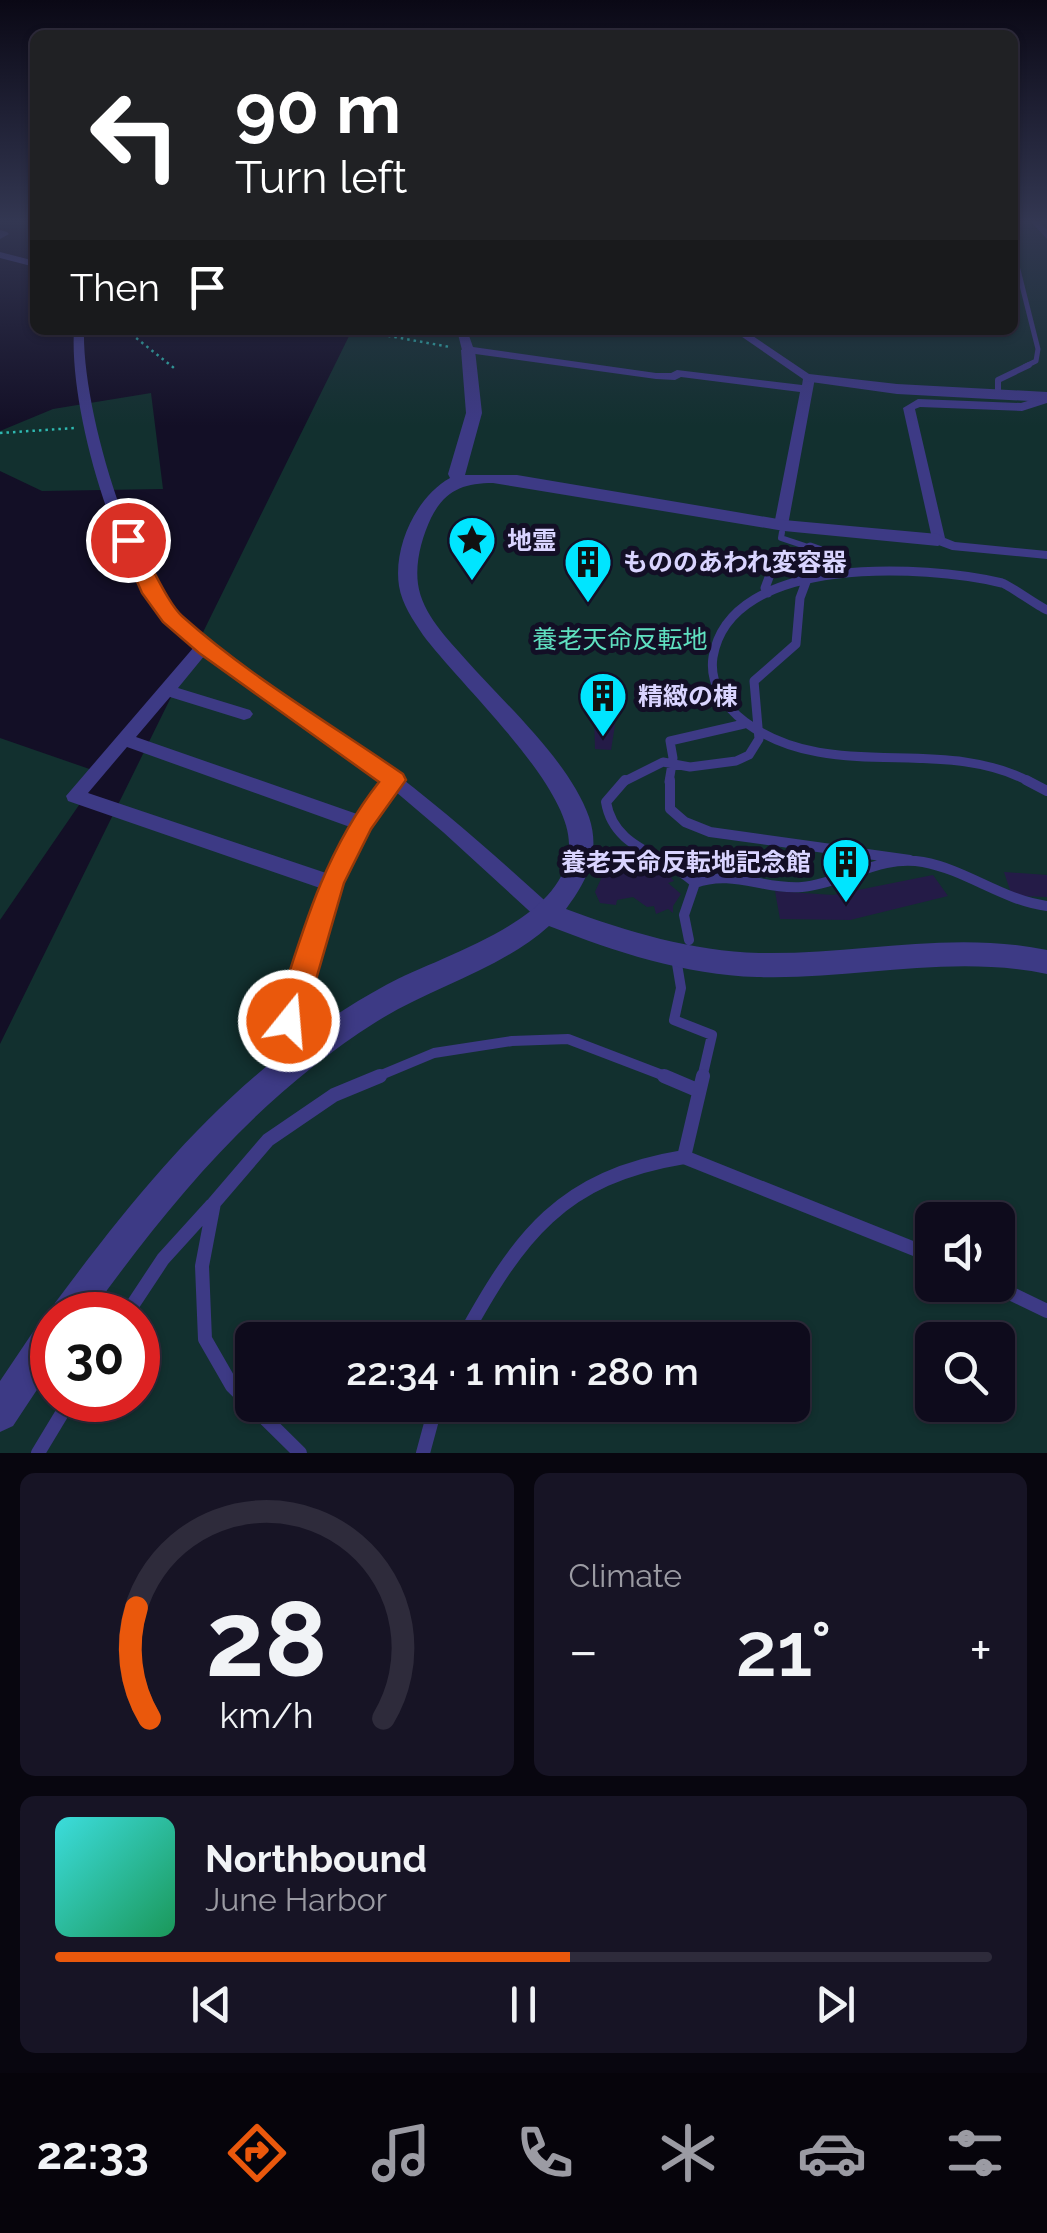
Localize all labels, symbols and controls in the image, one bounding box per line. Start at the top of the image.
text: 90 m [235,67,401,149]
icon: left [70,70,200,200]
text: Turn left [235,151,407,204]
icon: arrive [180,260,235,315]
text: Then [70,265,160,310]
pin [86,498,171,583]
icon: arrive [101,513,156,568]
place icon: 地霊 [446,514,498,582]
place label: 地霊 [507,525,557,555]
building icon: もののあわれ変容器 [562,536,614,604]
place label: もののあわれ変容器 [623,547,847,577]
park label: 養老天命反転地 [532,624,708,654]
building icon: 精緻の棟 [577,670,629,738]
place label: 精緻の棟 [638,681,738,711]
building icon: 養老天命反転地記念館 [820,836,872,904]
place label: 養老天命反転地記念館 [561,847,811,877]
position arrow [237,969,341,1073]
map controls [915,1202,1015,1422]
button: sound [915,1202,1015,1302]
speed limit sign: 30 [30,1292,160,1422]
button: search [915,1322,1015,1422]
text: 22:34 · 1 min · 280 m [346,1349,699,1394]
text: Climate [569,1557,682,1594]
text: 28 [206,1578,327,1700]
text: 21° [736,1605,832,1694]
text: − [569,1618,598,1683]
text: + [969,1618,992,1683]
text: km/h [220,1694,314,1736]
text: Northbound [205,1836,427,1881]
text: June Harbor [205,1881,387,1918]
icon: previous [184,1977,239,2032]
icon: pause [496,1977,551,2032]
icon: next [808,1977,863,2032]
icon: directions [222,2118,292,2188]
icon: music [366,2118,436,2188]
icon: phone [510,2118,580,2188]
icon: climate [653,2118,723,2188]
icon: car [797,2118,867,2188]
icon: filters [940,2118,1010,2188]
text: 22:33 [37,2127,149,2180]

